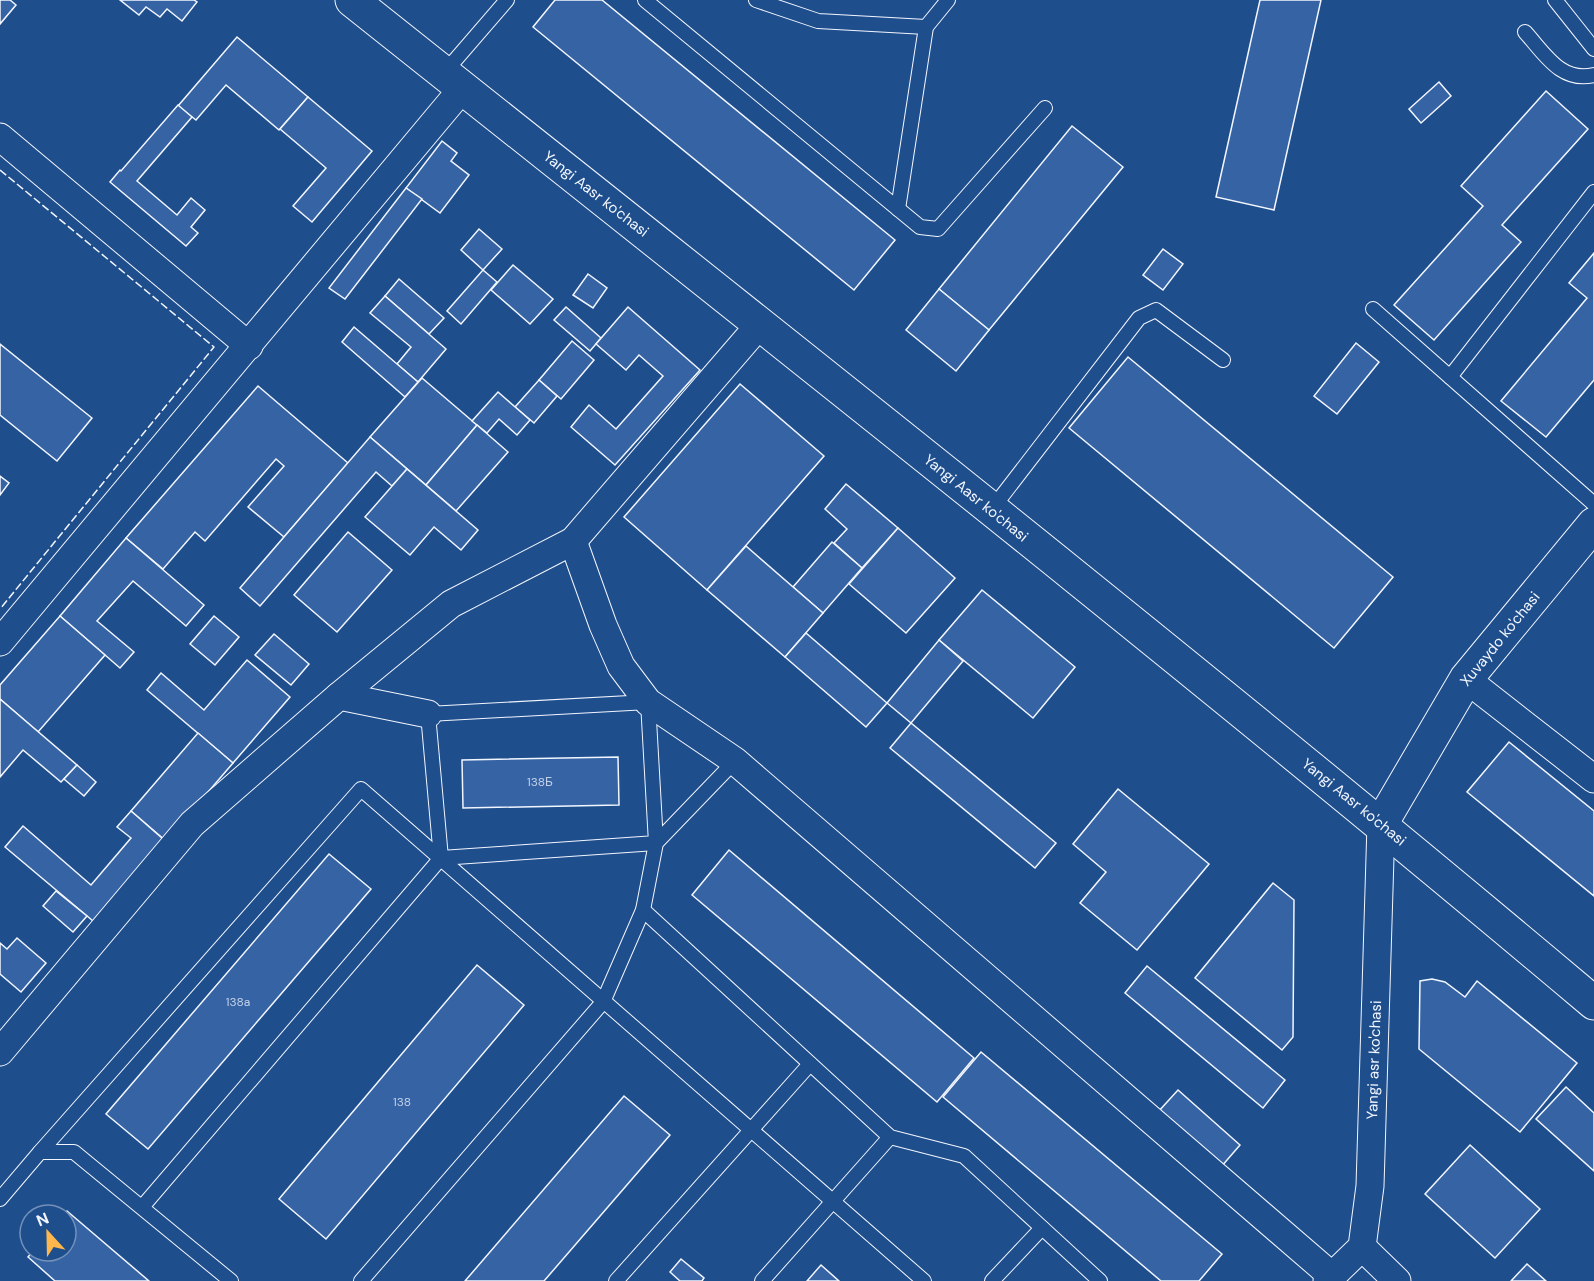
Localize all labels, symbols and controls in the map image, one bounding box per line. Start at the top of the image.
street label: Yangi Aasr ko'chasi [539,146,653,242]
street label: Yangi Aasr ko'chasi [920,450,1032,546]
street label: Xuvaydo ko'chasi [1456,588,1544,690]
street label: Yangi Aasr ko'chasi [1298,754,1410,850]
house number: 138Б [527,774,553,790]
house number: 138a [226,994,250,1010]
street label: Yangi asr ko'chasi [1362,1000,1386,1120]
house number: 138 [393,1094,411,1110]
north arrow [18,1203,78,1263]
text: N [33,1208,52,1231]

